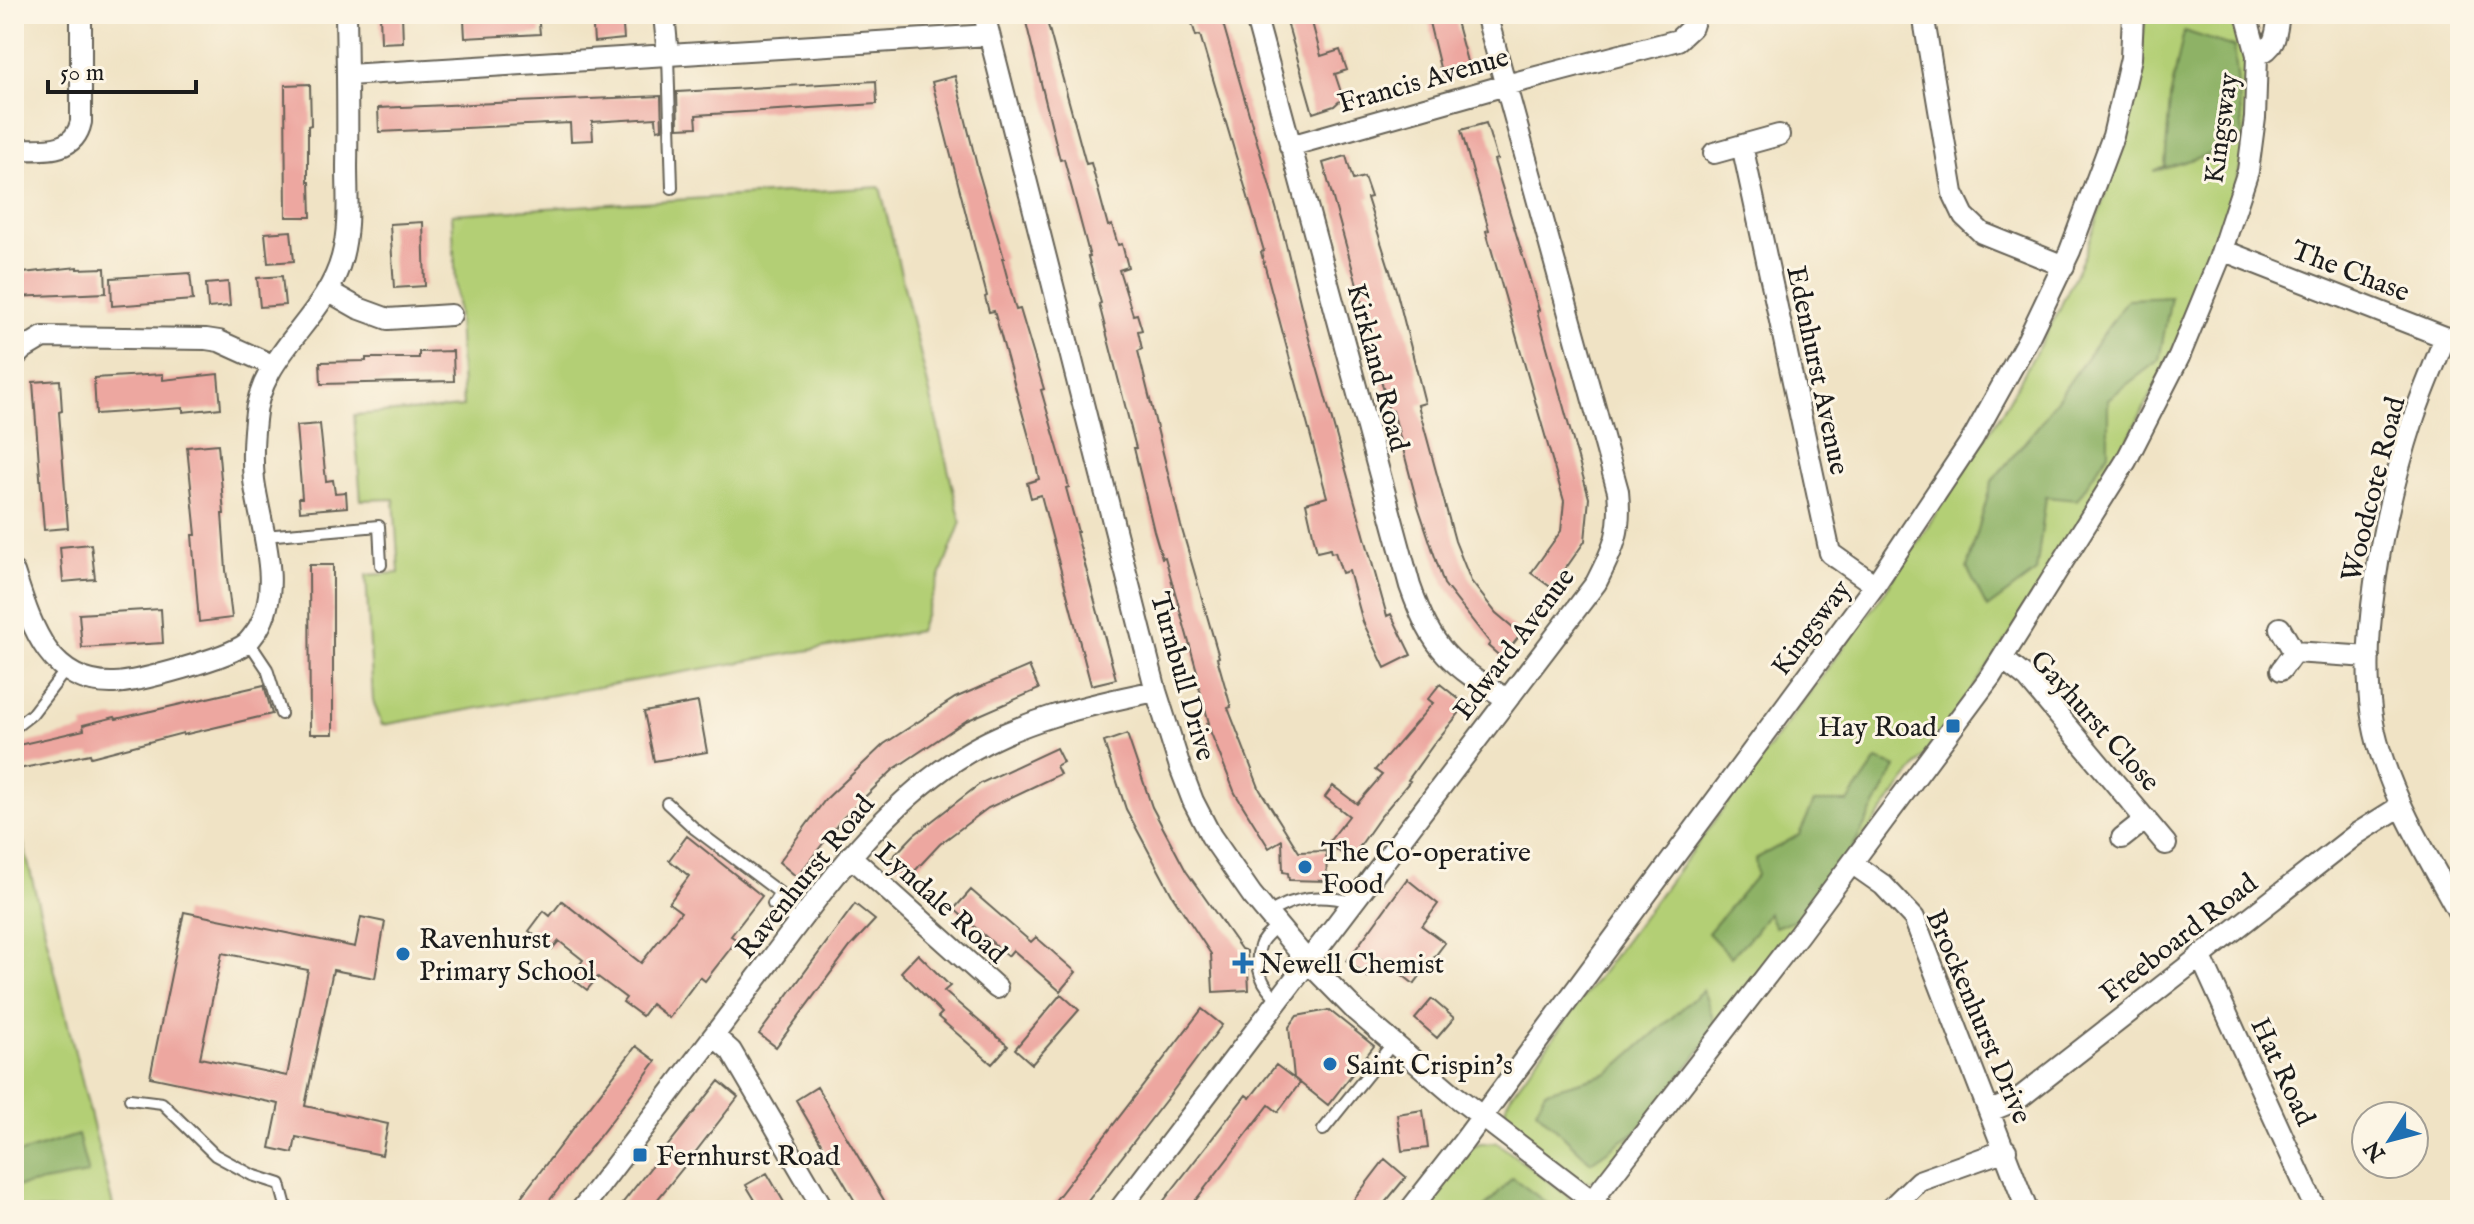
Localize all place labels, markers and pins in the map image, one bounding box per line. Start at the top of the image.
place label: Hay Road [1818,711,1937,746]
marker: Hay Road [1944,717,1962,735]
place label: The Co-operative Food [1321,836,1531,903]
marker: The Co-operative Food [1296,858,1314,876]
place label: Ravenhurst Primary School [419,923,596,990]
marker: Ravenhurst Primary School [394,945,412,963]
place label: Newell Chemist [1259,948,1445,983]
marker: Newell Chemist [1234,954,1252,972]
place label: Saint Crispin's [1346,1049,1513,1084]
marker: Saint Crispin's [1321,1055,1339,1073]
place label: Fernhurst Road [656,1140,840,1175]
marker: Fernhurst Road [631,1146,649,1164]

